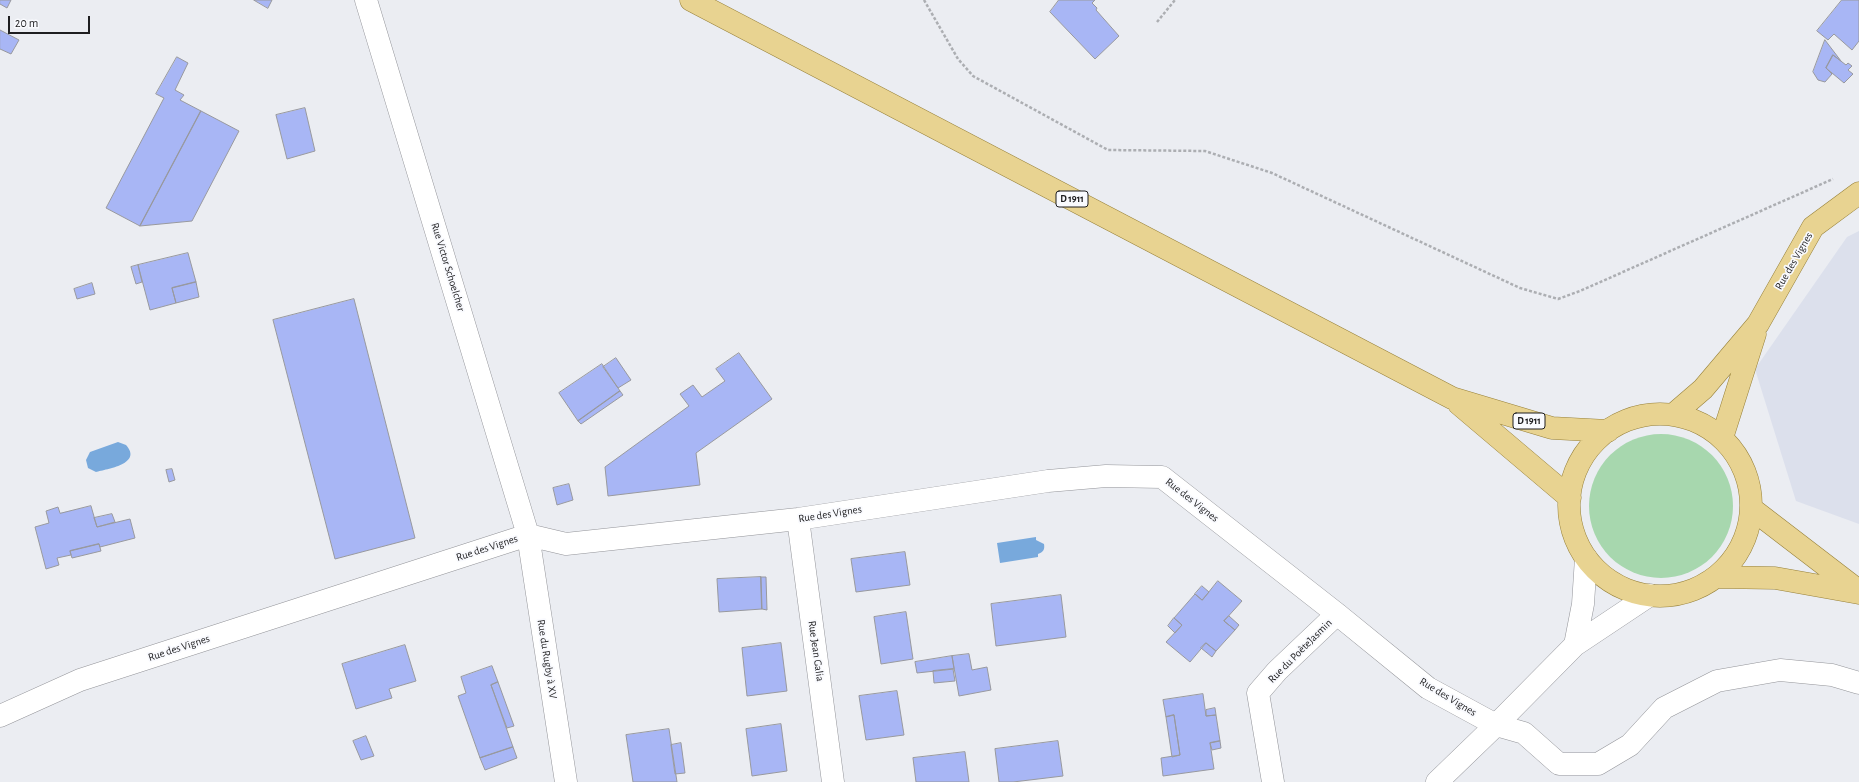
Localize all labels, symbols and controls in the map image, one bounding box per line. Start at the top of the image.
scale bar [10,8,92,34]
text: 20 m [15,17,38,29]
road number: D 1911 [1056,191,1088,207]
street label: Rue Victor Schoelcher [428,221,468,313]
street label: Rue des Vignes [1772,230,1816,292]
road number: D 1911 [1513,413,1545,429]
street label: Rue des Vignes [1163,475,1221,525]
street label: Rue des Vignes [797,502,863,526]
street label: Rue des Vignes [454,532,520,564]
street label: Rue du PoèteJasmin [1265,616,1335,686]
street label: Rue du Rugby à XV [534,618,560,700]
street label: Rue Jean Galia [805,620,827,682]
street label: Rue des Vignes [146,632,212,664]
street label: Rue des Vignes [1417,675,1479,719]

